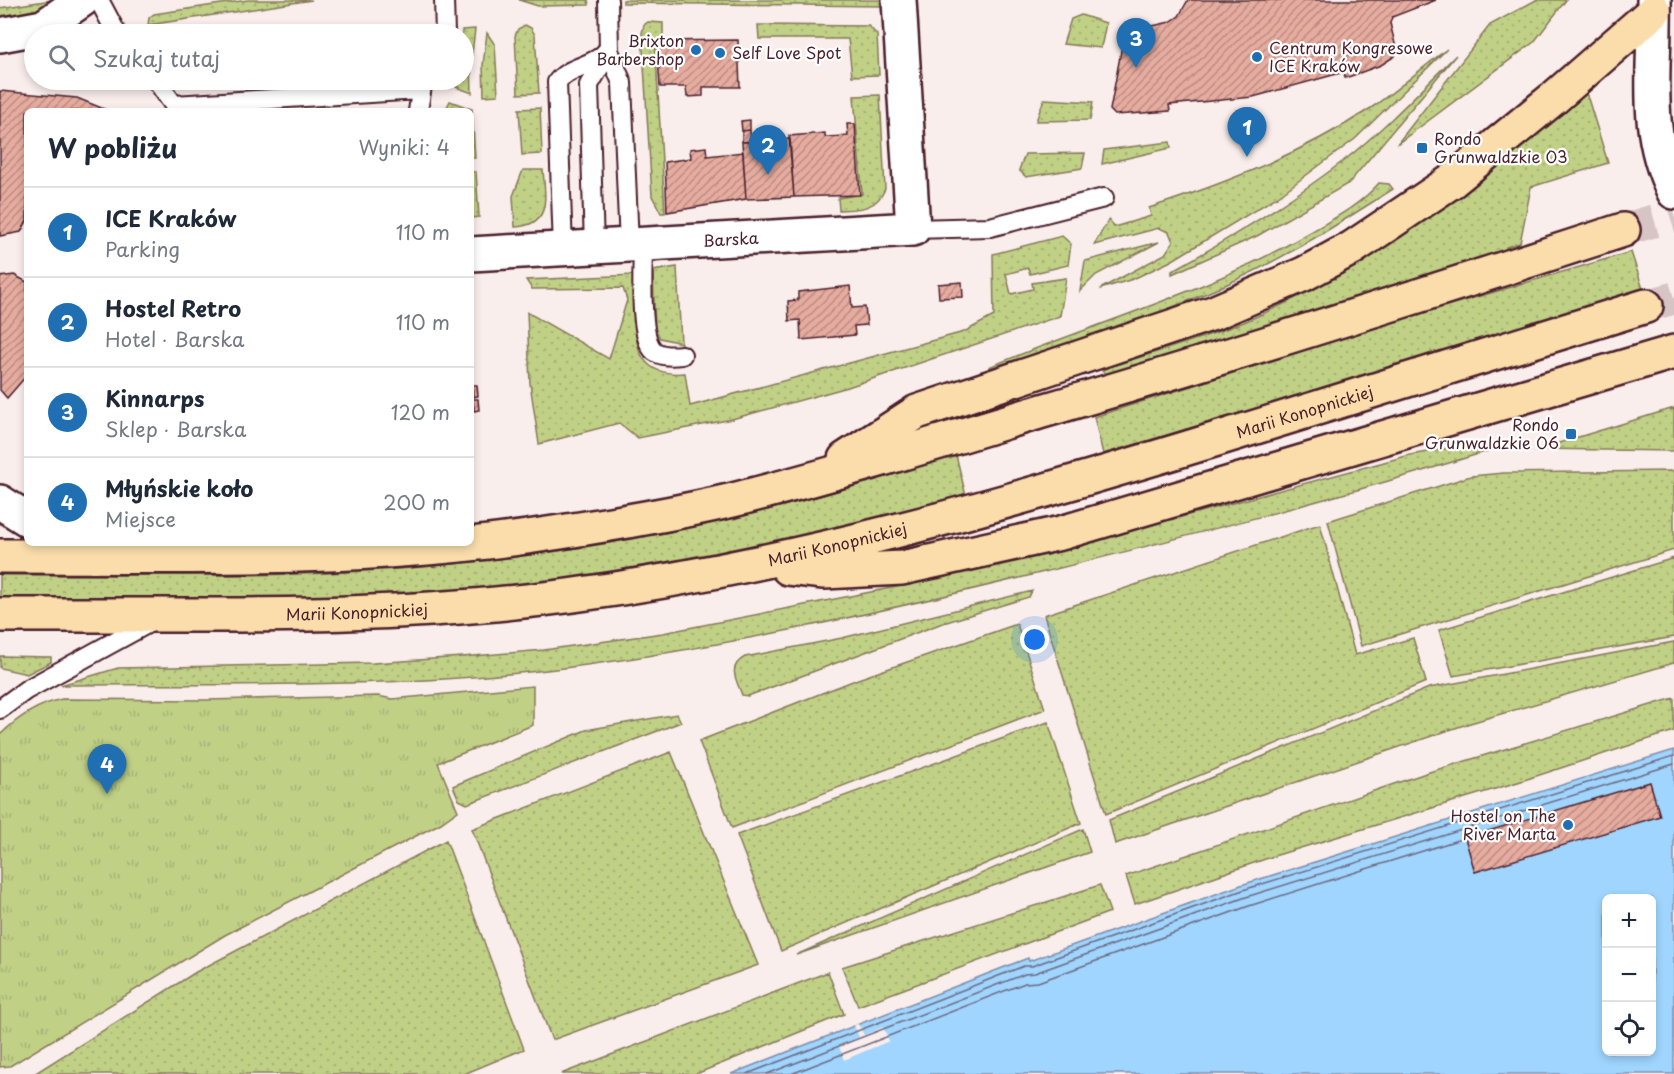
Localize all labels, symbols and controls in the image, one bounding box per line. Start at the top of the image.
pin: 3 [1116,19,1156,68]
search box [24,24,474,90]
place label: Brixton Barbershop [596,28,684,70]
place label: Centrum Kongresowe ICE Kraków [1269,35,1433,77]
place label: Self Love Spot [732,40,842,64]
icon: search [45,41,78,74]
text: Szukaj tutaj [93,41,220,74]
marker: Brixton Barbershop [689,43,703,57]
marker: Self Love Spot [713,46,727,60]
marker: Centrum Kongresowe ICE Kraków [1250,50,1264,64]
pin: 1 [1228,108,1266,157]
pin: 2 [748,126,788,175]
place label: Rondo Grunwaldzkie 03 [1434,126,1568,168]
text: W pobliżu [48,128,177,167]
text: Wyniki: 4 [358,132,450,162]
marker: Rondo Grunwaldzkie 03 [1415,141,1429,155]
text: ICE Kraków [105,201,237,234]
text: 1 [63,217,72,247]
text: 110 m [396,217,450,247]
street label: Barska [702,225,759,252]
text: Parking [105,234,180,264]
text: Hostel Retro [105,291,241,324]
text: 2 [60,307,75,337]
text: 110 m [396,307,450,337]
text: Hotel · Barska [105,324,245,354]
street label: Marii Konopnickiej [1233,378,1376,443]
text: Kinnarps [105,381,205,414]
text: 3 [61,397,74,427]
text: 120 m [391,397,450,427]
place label: Rondo Grunwaldzkie 06 [1425,412,1559,454]
text: Sklep · Barska [105,414,246,444]
marker: Rondo Grunwaldzkie 06 [1564,427,1578,441]
text: Młyńskie koło [105,471,253,504]
text: 4 [61,487,74,517]
text: 200 m [383,487,450,517]
text: Miejsce [105,504,176,534]
street label: Marii Konopnickiej [765,516,909,571]
street label: Marii Konopnickiej [286,596,429,625]
your location [1020,625,1049,654]
pin: 4 [88,744,126,794]
place label: Hostel on The River Marta [1451,803,1556,845]
marker: Hostel on The River Marta [1561,818,1575,832]
map controls [1602,894,1656,1056]
button: + [1602,894,1656,948]
button: − [1602,948,1656,1002]
button: locate [1602,1002,1656,1056]

